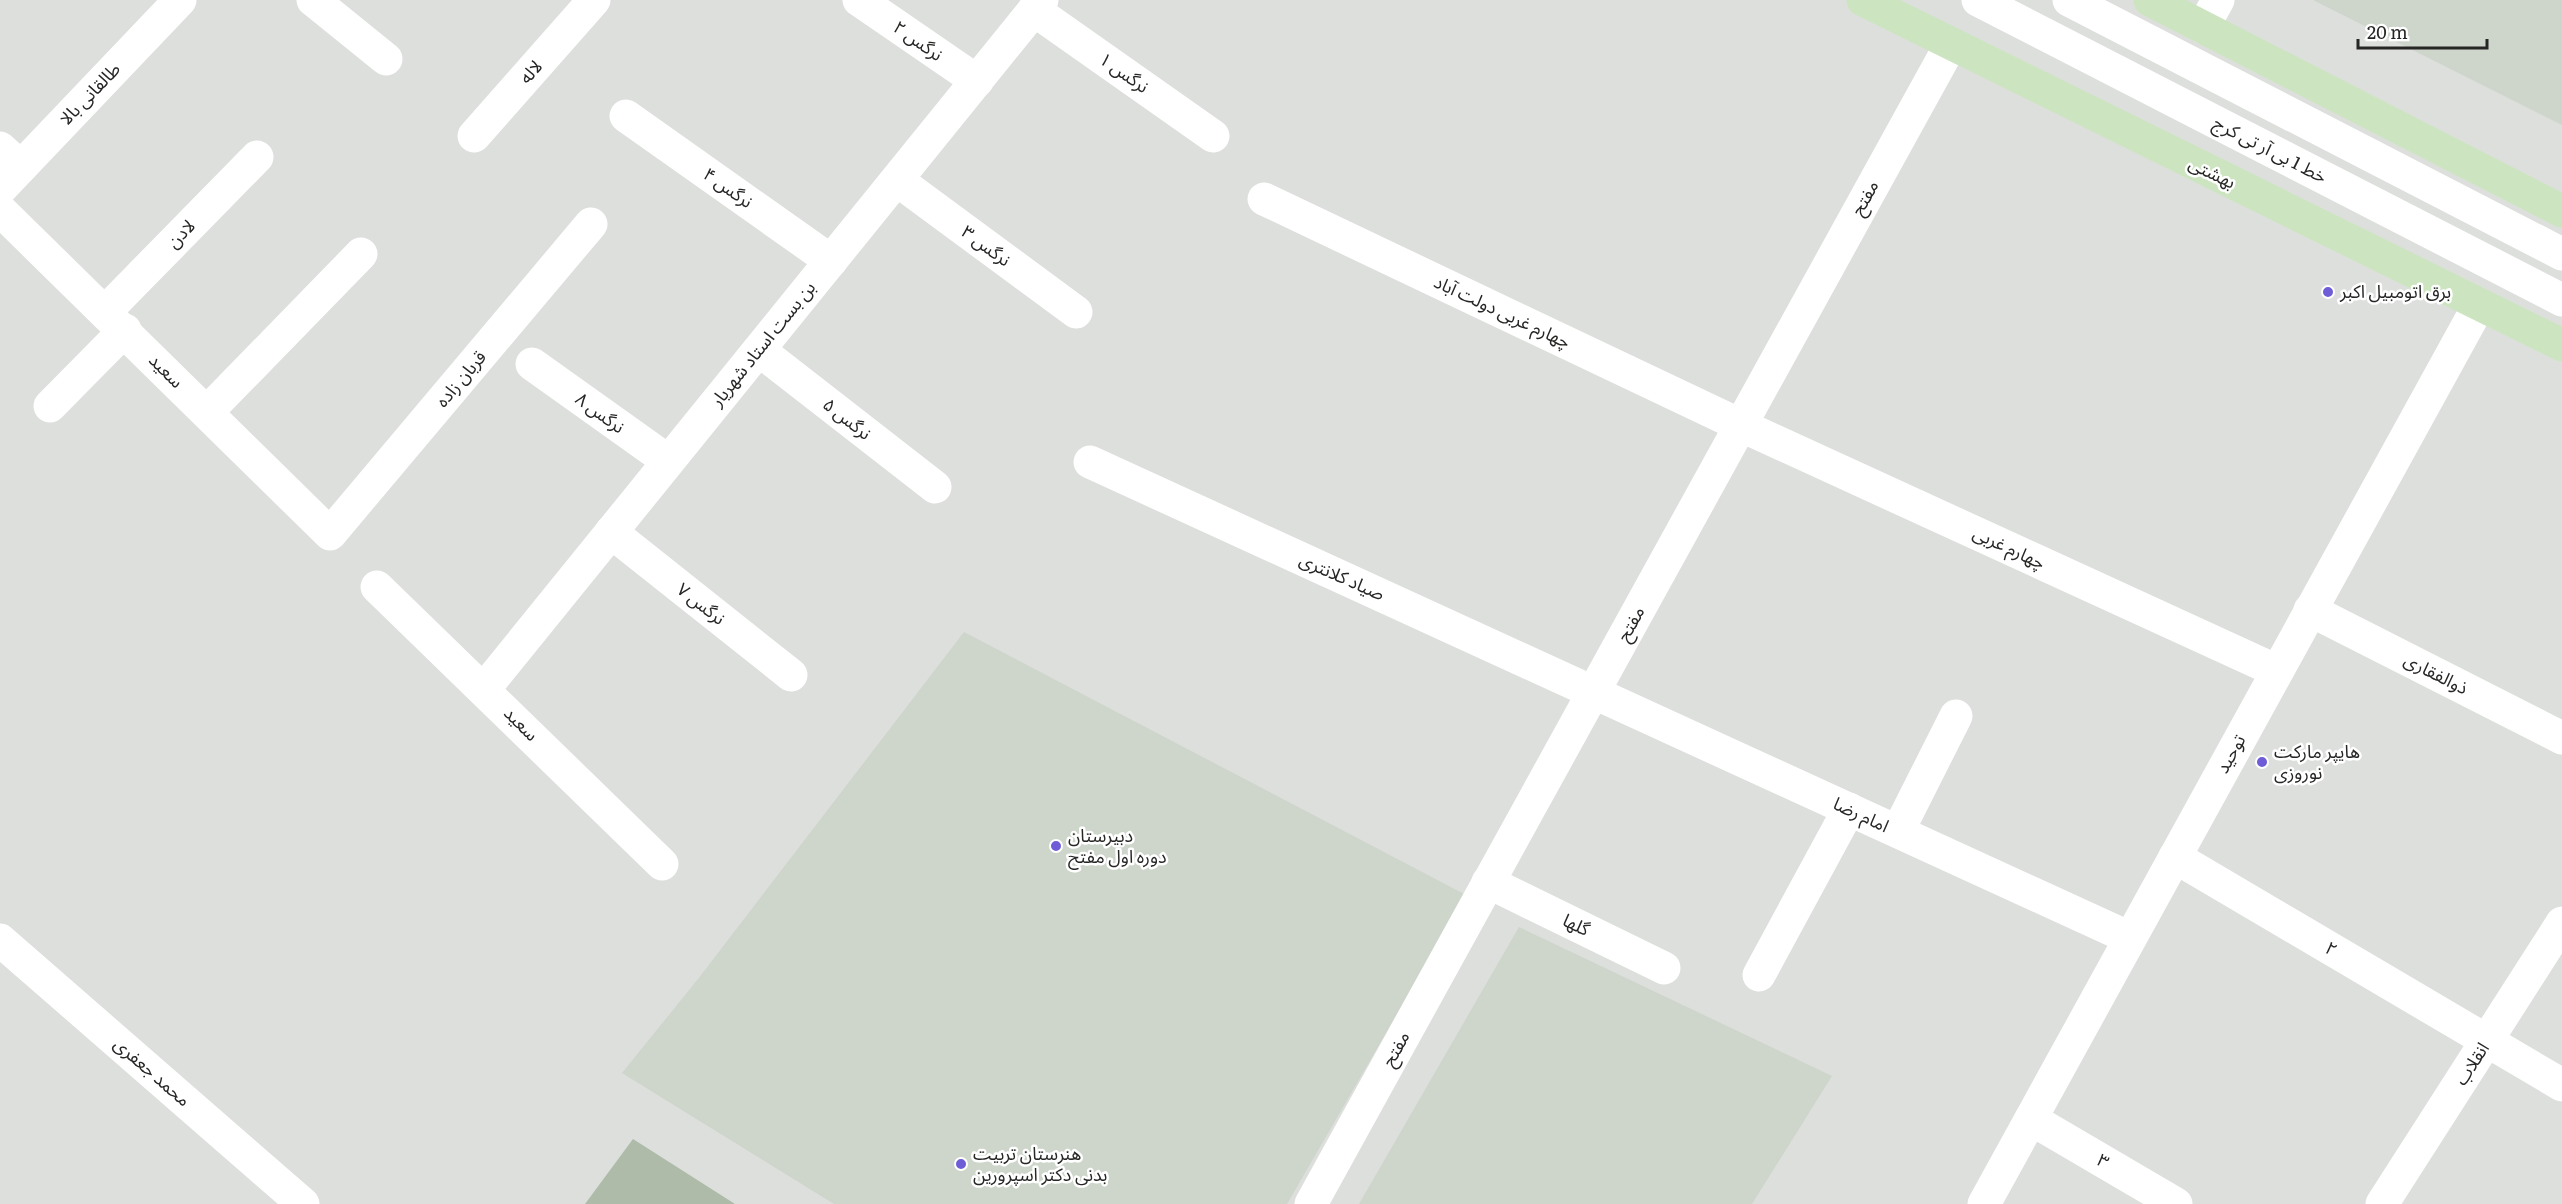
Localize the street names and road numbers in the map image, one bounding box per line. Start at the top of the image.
street label: نرگس ۲ [888,13,949,67]
street label: نرگس ۱ [1094,45,1155,99]
street label: لاله [512,53,548,89]
street label: طالقانی بالا [52,55,126,131]
street label: خط 1 بی آر تی کرج [2209,108,2332,190]
street label: بهشتی [2185,149,2241,195]
street label: نرگس ۴ [698,160,759,214]
street label: مفتح [1843,175,1885,220]
street label: لادن [159,212,201,254]
street label: نرگس ۳ [957,218,1017,272]
street label: چهارم غربی دولت آباد [1429,267,1575,356]
street label: بن بست استاد شهریار [702,274,821,412]
street label: قربان زاده [428,344,492,412]
street label: سعید [143,346,191,394]
street label: نرگس ۸ [571,385,631,439]
street label: نرگس ۵ [818,390,878,446]
street label: چهارم غربی [1968,518,2050,577]
street label: صیاد کلانتری [1296,545,1390,606]
street label: نرگس ۷ [672,575,732,631]
street label: مفتح [1609,601,1651,646]
street label: ذوالفقاری [2400,645,2474,700]
street label: سعید [498,699,546,747]
street label: توحید [2208,729,2251,778]
street label: امام رضا [1828,789,1894,840]
street label: گلها [1559,906,1595,942]
street label: ۲ [2320,933,2343,962]
street label: مفتح [1374,1026,1416,1071]
street label: محمد جعفری [109,1030,197,1112]
street label: انقلاب [2447,1036,2495,1090]
street label: ۳ [2093,1145,2115,1174]

